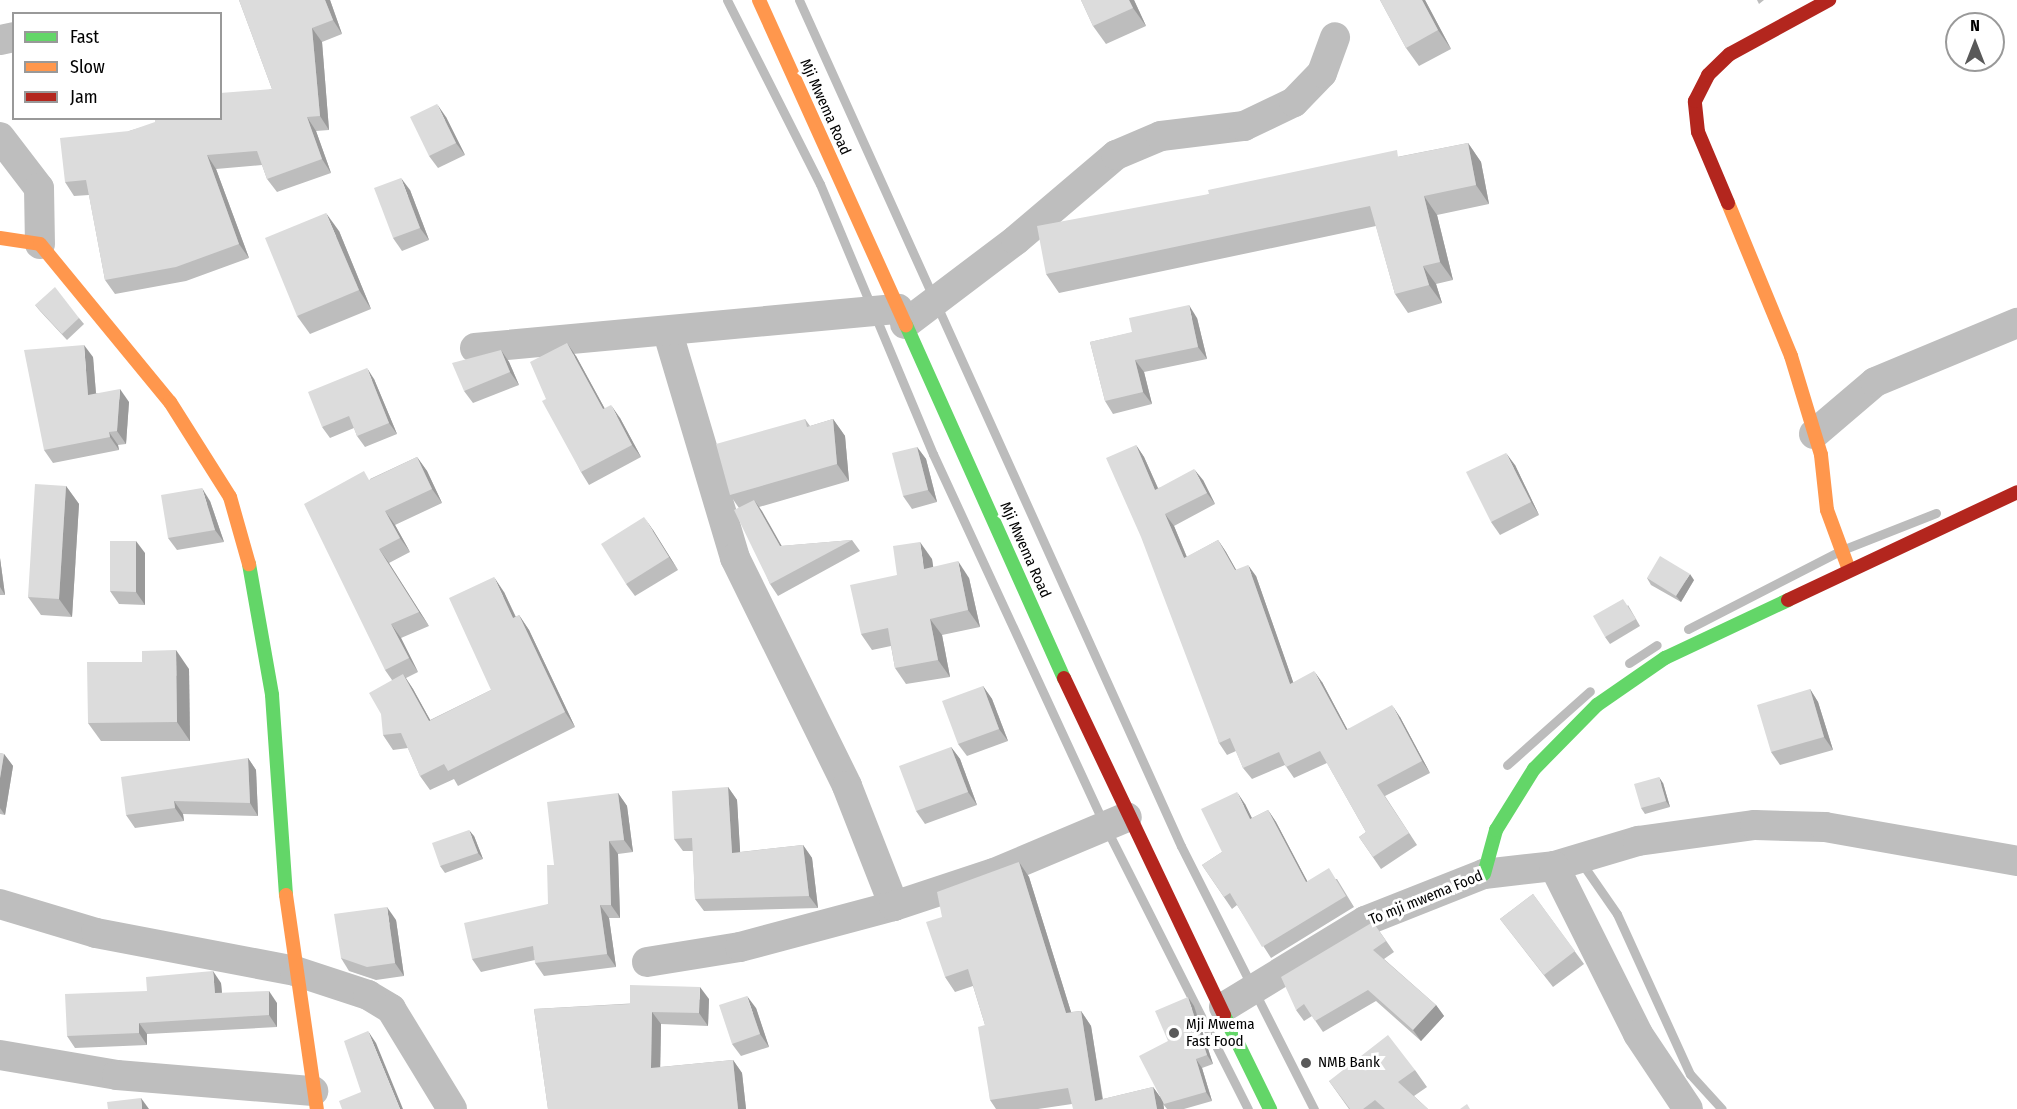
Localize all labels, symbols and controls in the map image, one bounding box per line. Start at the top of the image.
legend [12,12,222,120]
north arrow [1945,12,2005,72]
text: N [1970,16,1980,35]
text: Fast [70,26,99,48]
text: Slow [70,56,105,78]
street label: Mji Mwema Road [796,56,854,158]
text: Jam [70,86,98,108]
street label: Mji Mwema Road [996,499,1054,601]
street label: To mji mwema Food [1366,867,1486,929]
place label: Mji Mwema Fast Food [1186,1015,1255,1050]
marker: Mji Mwema Fast Food [1167,1026,1181,1040]
place label: NMB Bank [1318,1054,1380,1072]
marker: NMB Bank [1299,1056,1313,1070]

